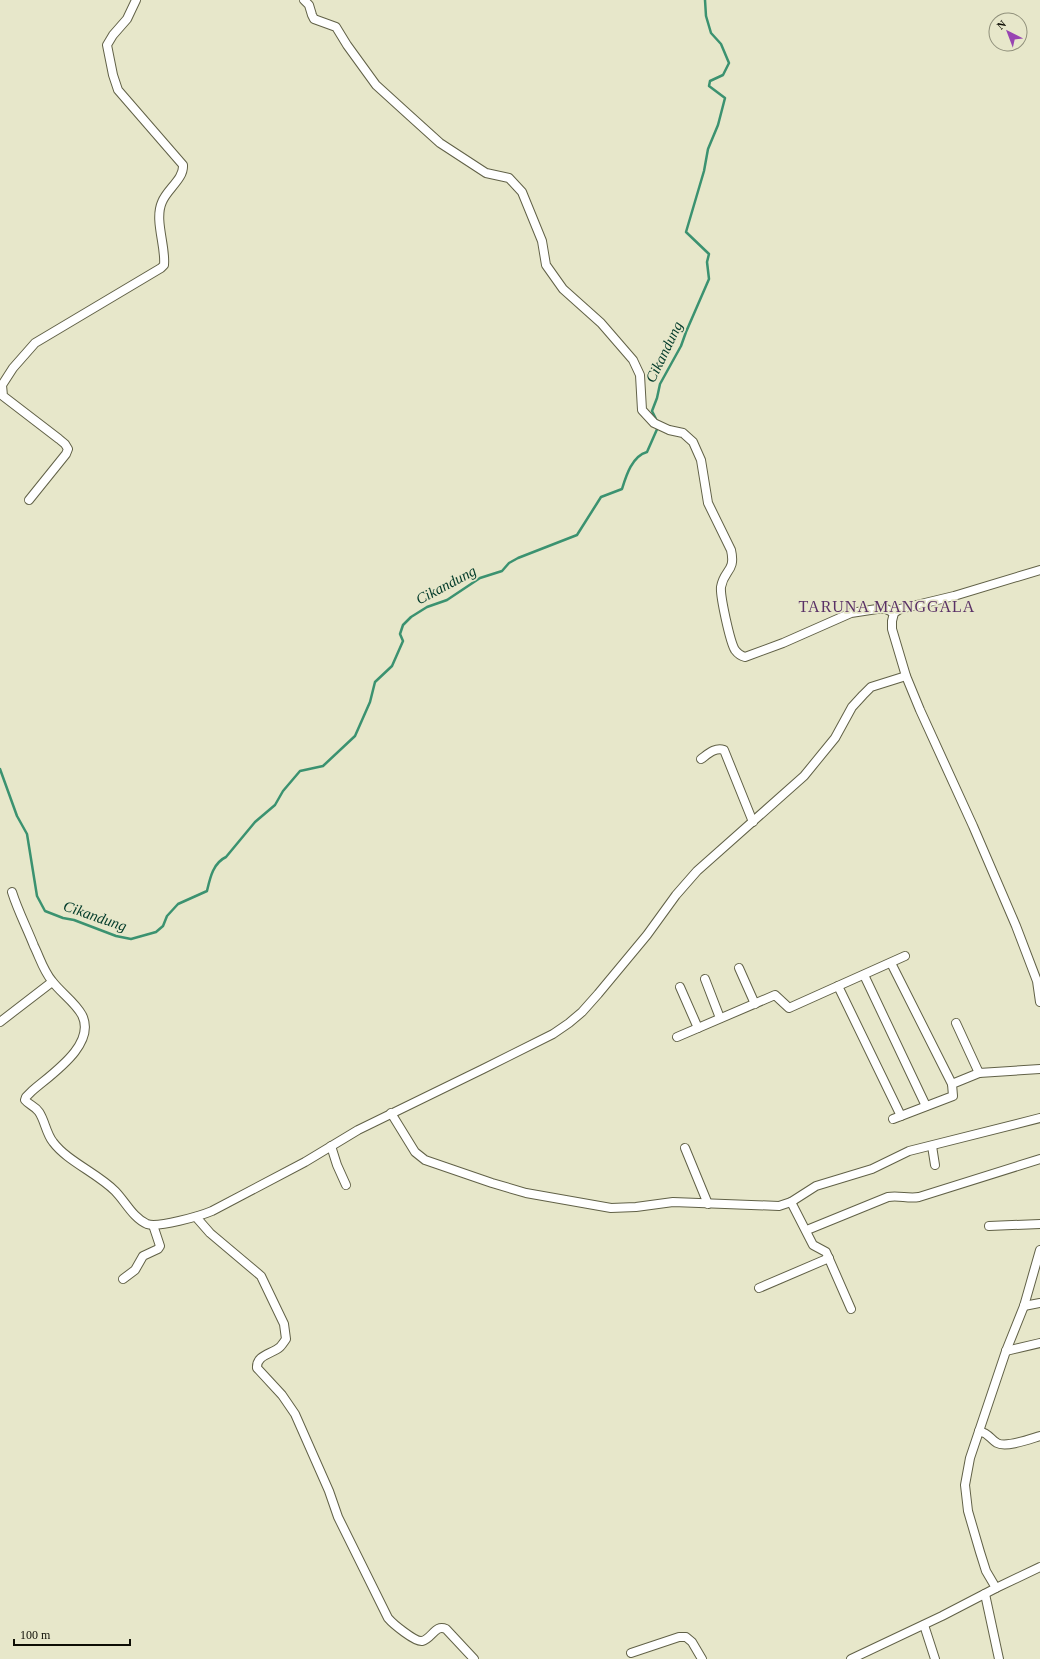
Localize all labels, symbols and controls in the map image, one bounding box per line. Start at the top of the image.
north arrow [988,12,1028,52]
text: N [994,17,1008,32]
water label: Cikandung [642,318,686,385]
water label: Cikandung [413,562,479,608]
district label: TARUNA MANGGALA [799,598,975,615]
water label: Cikandung [61,898,129,934]
scale bar [14,1621,130,1647]
text: 100 m [20,1628,51,1642]

